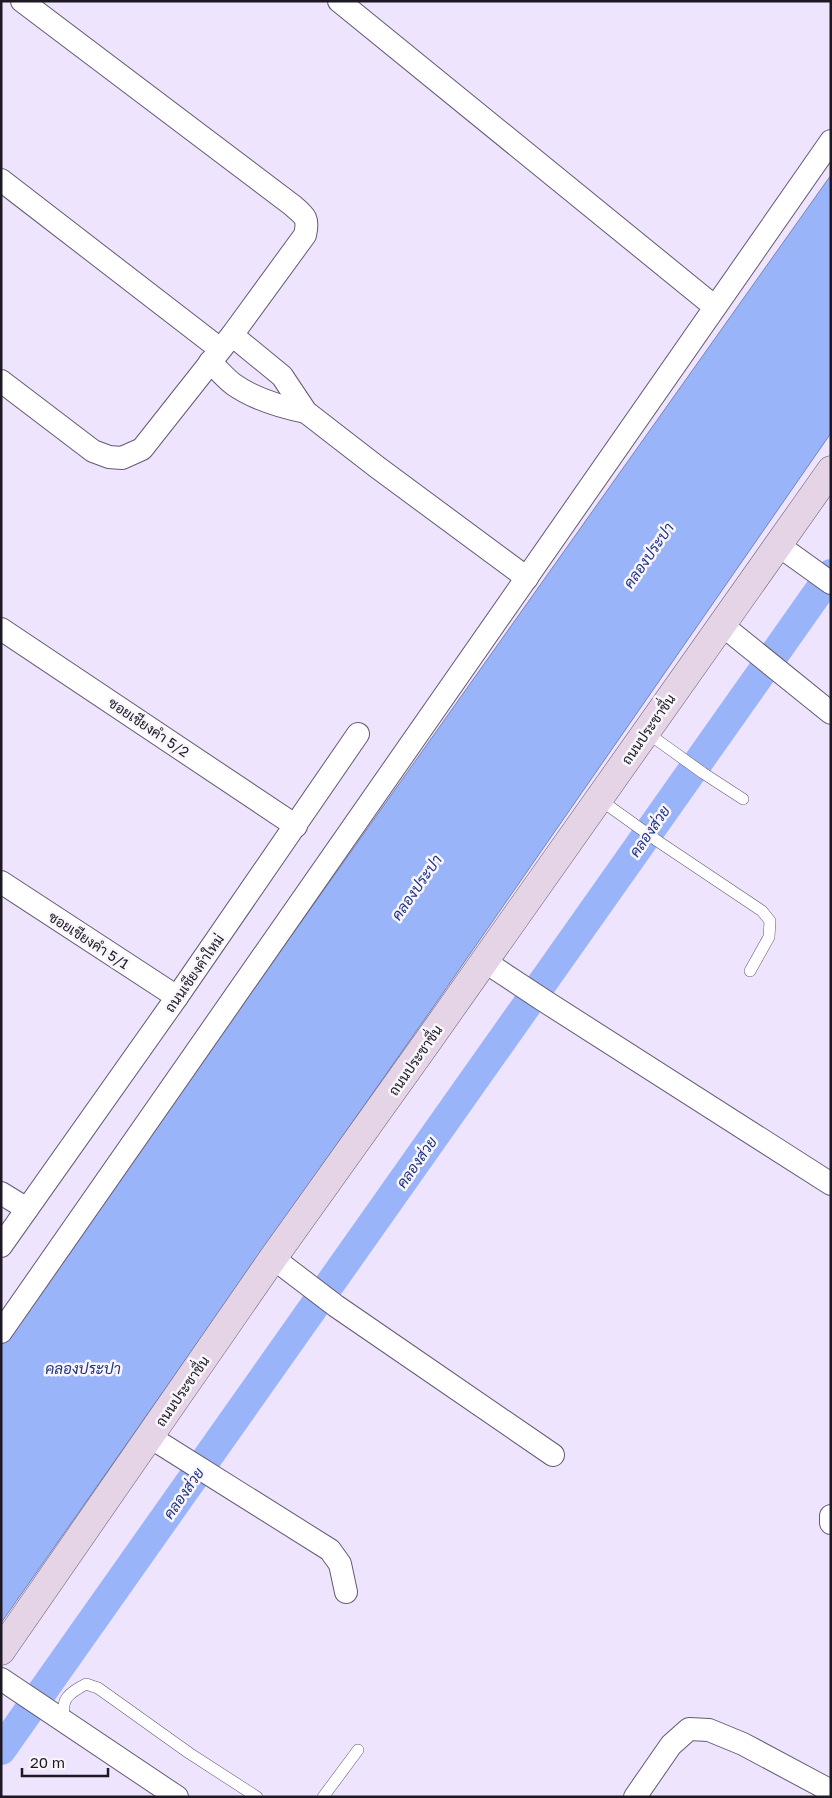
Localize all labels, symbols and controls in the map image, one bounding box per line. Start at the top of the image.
water label: คลองประปา [619,519,677,591]
street label: ถนนประชาชื่น [615,689,679,767]
street label: ซอยเชียงคำ 5/2 [105,694,193,760]
water label: คลองส่วย [625,802,673,860]
water label: คลองประปา [387,851,445,923]
street label: ซอยเชียงคำ 5/1 [46,908,133,972]
street label: ถนนเชียงคำใหม่ [161,931,227,1015]
street label: ถนนประชาชื่น [382,1020,446,1098]
water label: คลองส่วย [392,1133,440,1191]
street label: ถนนประชาชื่น [149,1351,213,1429]
water label: คลองประปา [45,1359,121,1377]
water label: คลองส่วย [159,1464,207,1522]
scale bar [22,1746,109,1778]
text: 20 m [30,1753,65,1771]

